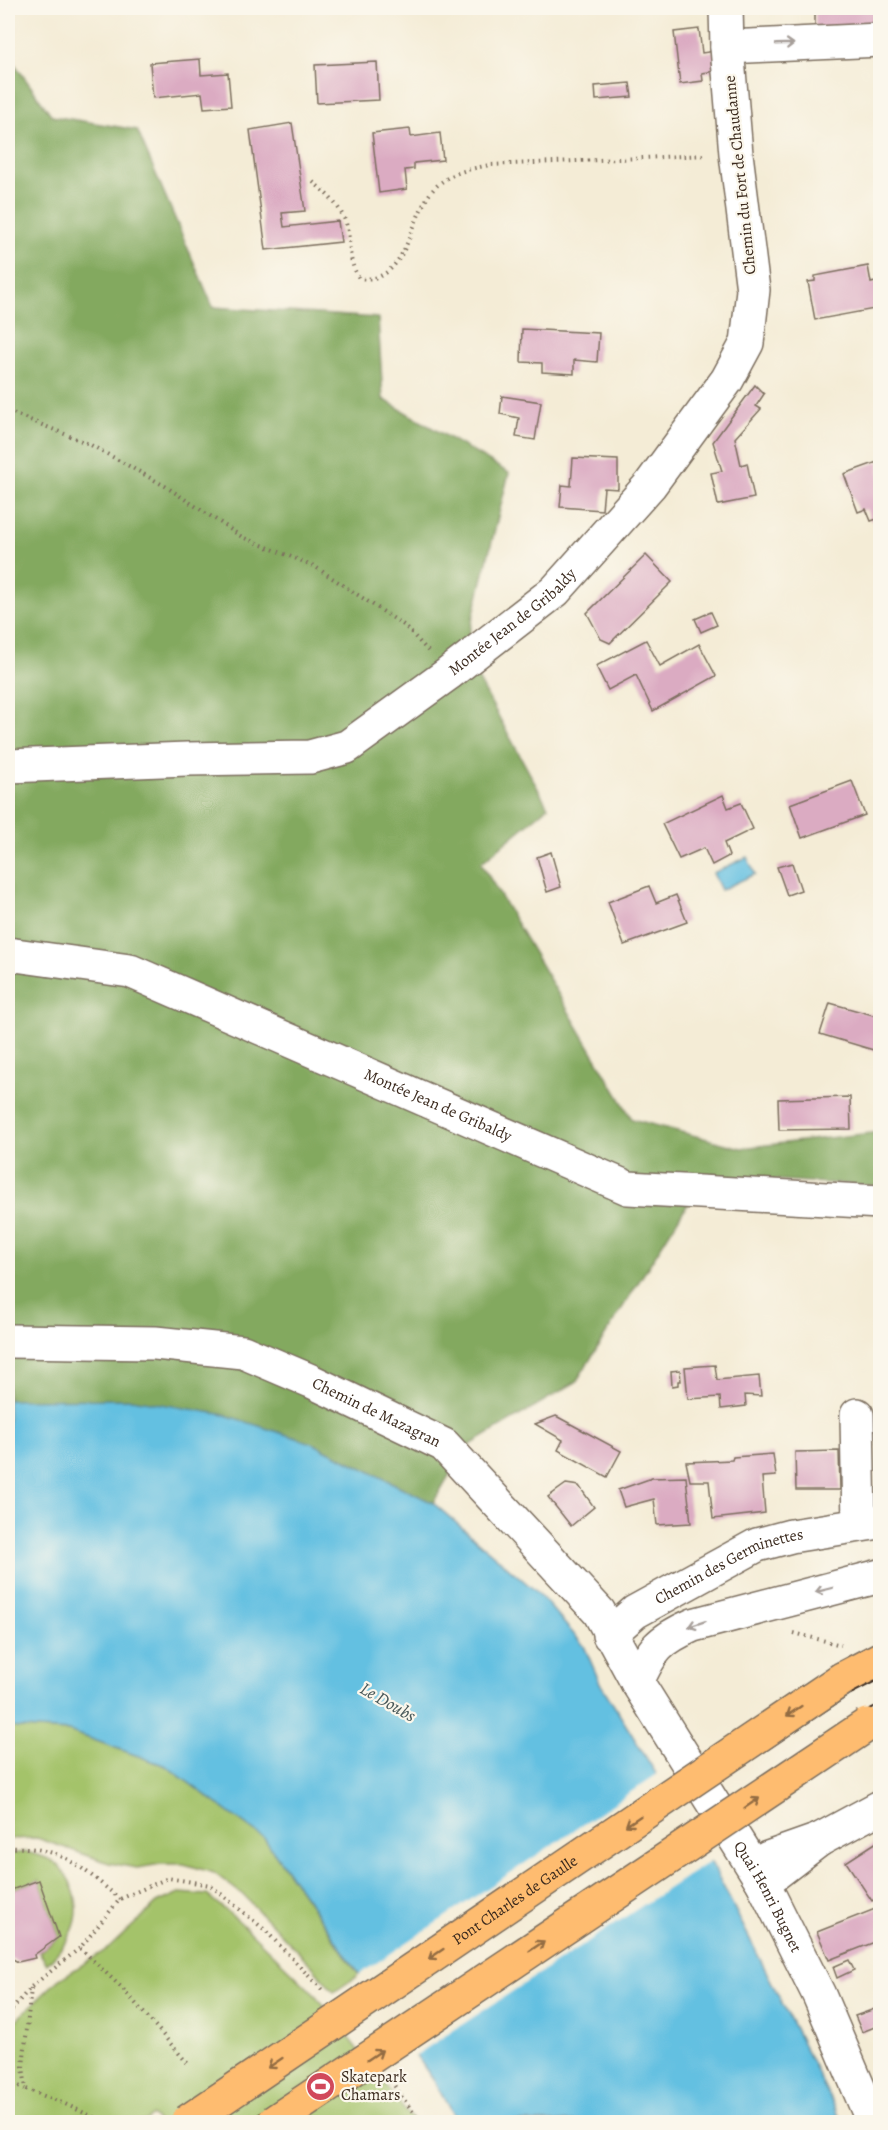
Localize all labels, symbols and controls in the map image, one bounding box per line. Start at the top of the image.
one-way arrow [775,38,795,49]
street label: Chemin du Fort de Chaudanne [719,74,761,276]
street label: Montée Jean de Gribaldy [444,563,582,681]
street label: Montée Jean de Gribaldy [361,1063,516,1147]
street label: Chemin de Mazagran [308,1372,445,1453]
street label: Chemin des Germinettes [651,1523,805,1610]
one-way arrow [814,1585,833,1597]
one-way arrow [688,1619,707,1630]
water label: Le Doubs [356,1676,420,1728]
one-way arrow [786,1706,803,1718]
one-way arrow [743,1797,759,1809]
one-way arrow [625,1815,641,1827]
street label: Quai Henri Bugnet [728,1837,807,1956]
street label: Pont Charles de Gaulle [448,1850,582,1950]
one-way arrow [528,1940,545,1952]
one-way arrow [429,1948,445,1960]
one-way arrow [366,2049,383,2061]
one-way arrow [267,2057,284,2069]
place label: Skatepark Chamars [341,2066,407,2106]
sports icon: Skatepark Chamars [304,2070,336,2102]

